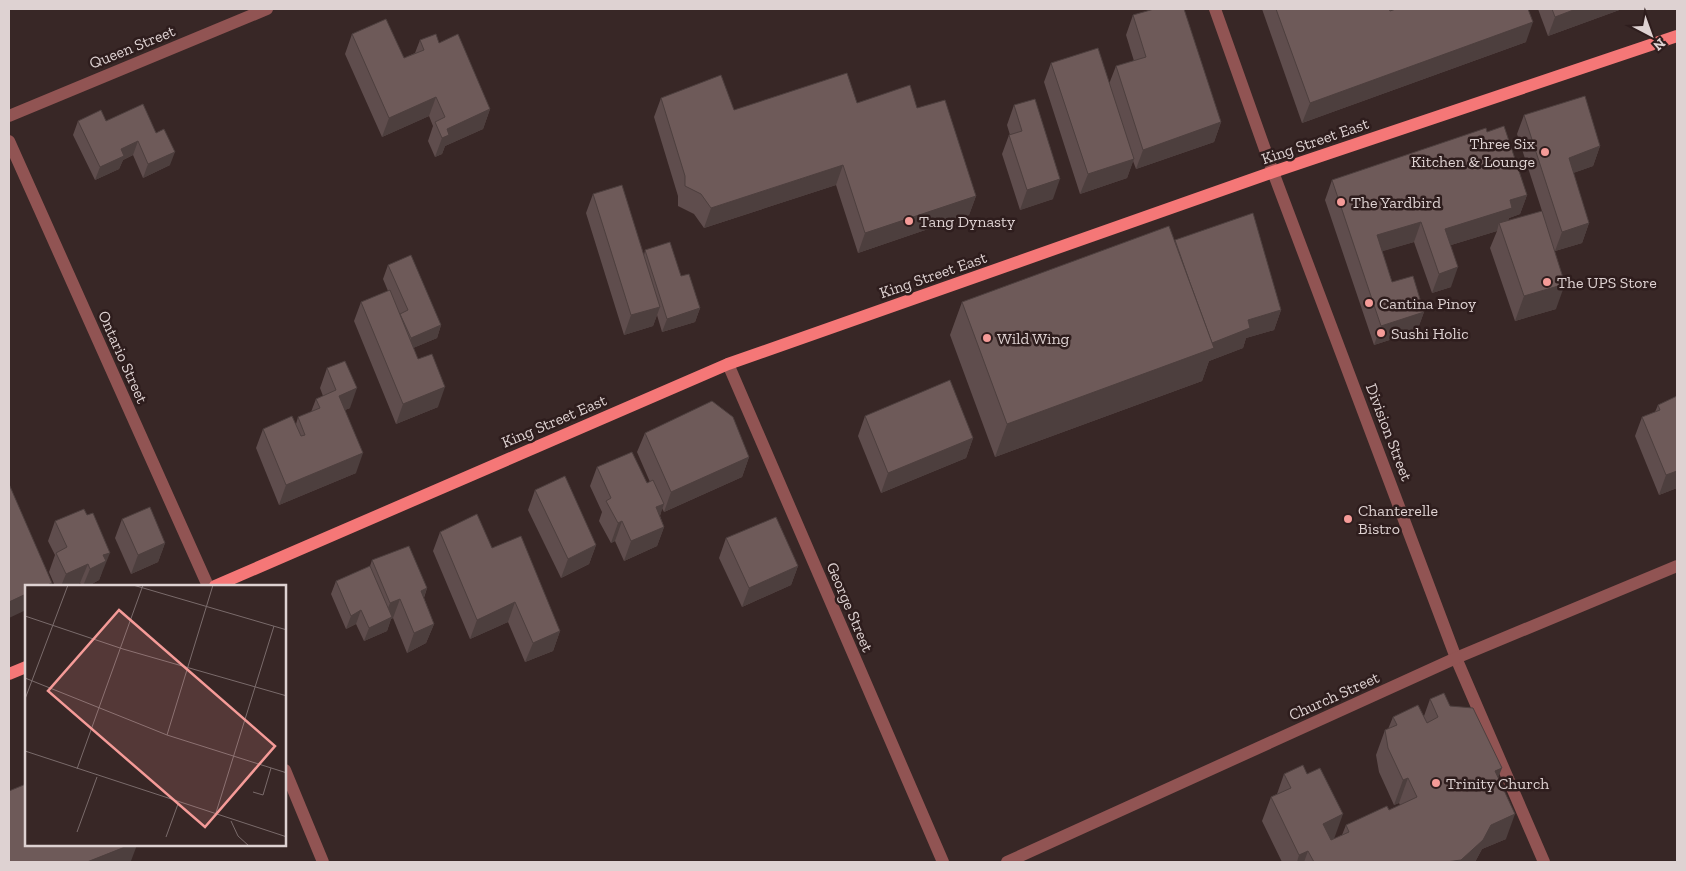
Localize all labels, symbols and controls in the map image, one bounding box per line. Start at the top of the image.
north arrow [1626,10,1676,60]
street label: Queen Street [86,21,178,73]
text: N [1649,35,1669,55]
street label: King Street East [1259,114,1371,168]
place label: Three Six Kitchen & Lounge [1411,134,1535,171]
marker: Three Six Kitchen & Lounge [1539,146,1551,158]
place label: The Yardbird [1351,193,1441,212]
marker: The Yardbird [1335,196,1347,208]
place label: Tang Dynasty [919,212,1016,231]
marker: Tang Dynasty [903,215,915,227]
street label: King Street East [877,248,989,302]
place label: The UPS Store [1557,273,1657,292]
marker: The UPS Store [1541,276,1553,288]
place label: Cantina Pinoy [1379,294,1477,313]
marker: Cantina Pinoy [1363,297,1375,309]
street label: Ontario Street [94,308,152,406]
place label: Sushi Holic [1391,324,1469,343]
marker: Sushi Holic [1375,327,1387,339]
place label: Wild Wing [997,329,1070,348]
marker: Wild Wing [981,332,993,344]
street label: Division Street [1362,381,1416,483]
street label: King Street East [499,390,609,452]
place label: Chanterelle Bistro [1358,501,1438,538]
marker: Chanterelle Bistro [1342,513,1354,525]
street label: George Street [823,559,877,655]
inset map [25,585,286,846]
street label: Church Street [1286,668,1382,724]
place label: Trinity Church [1446,774,1549,793]
marker: Trinity Church [1430,777,1442,789]

